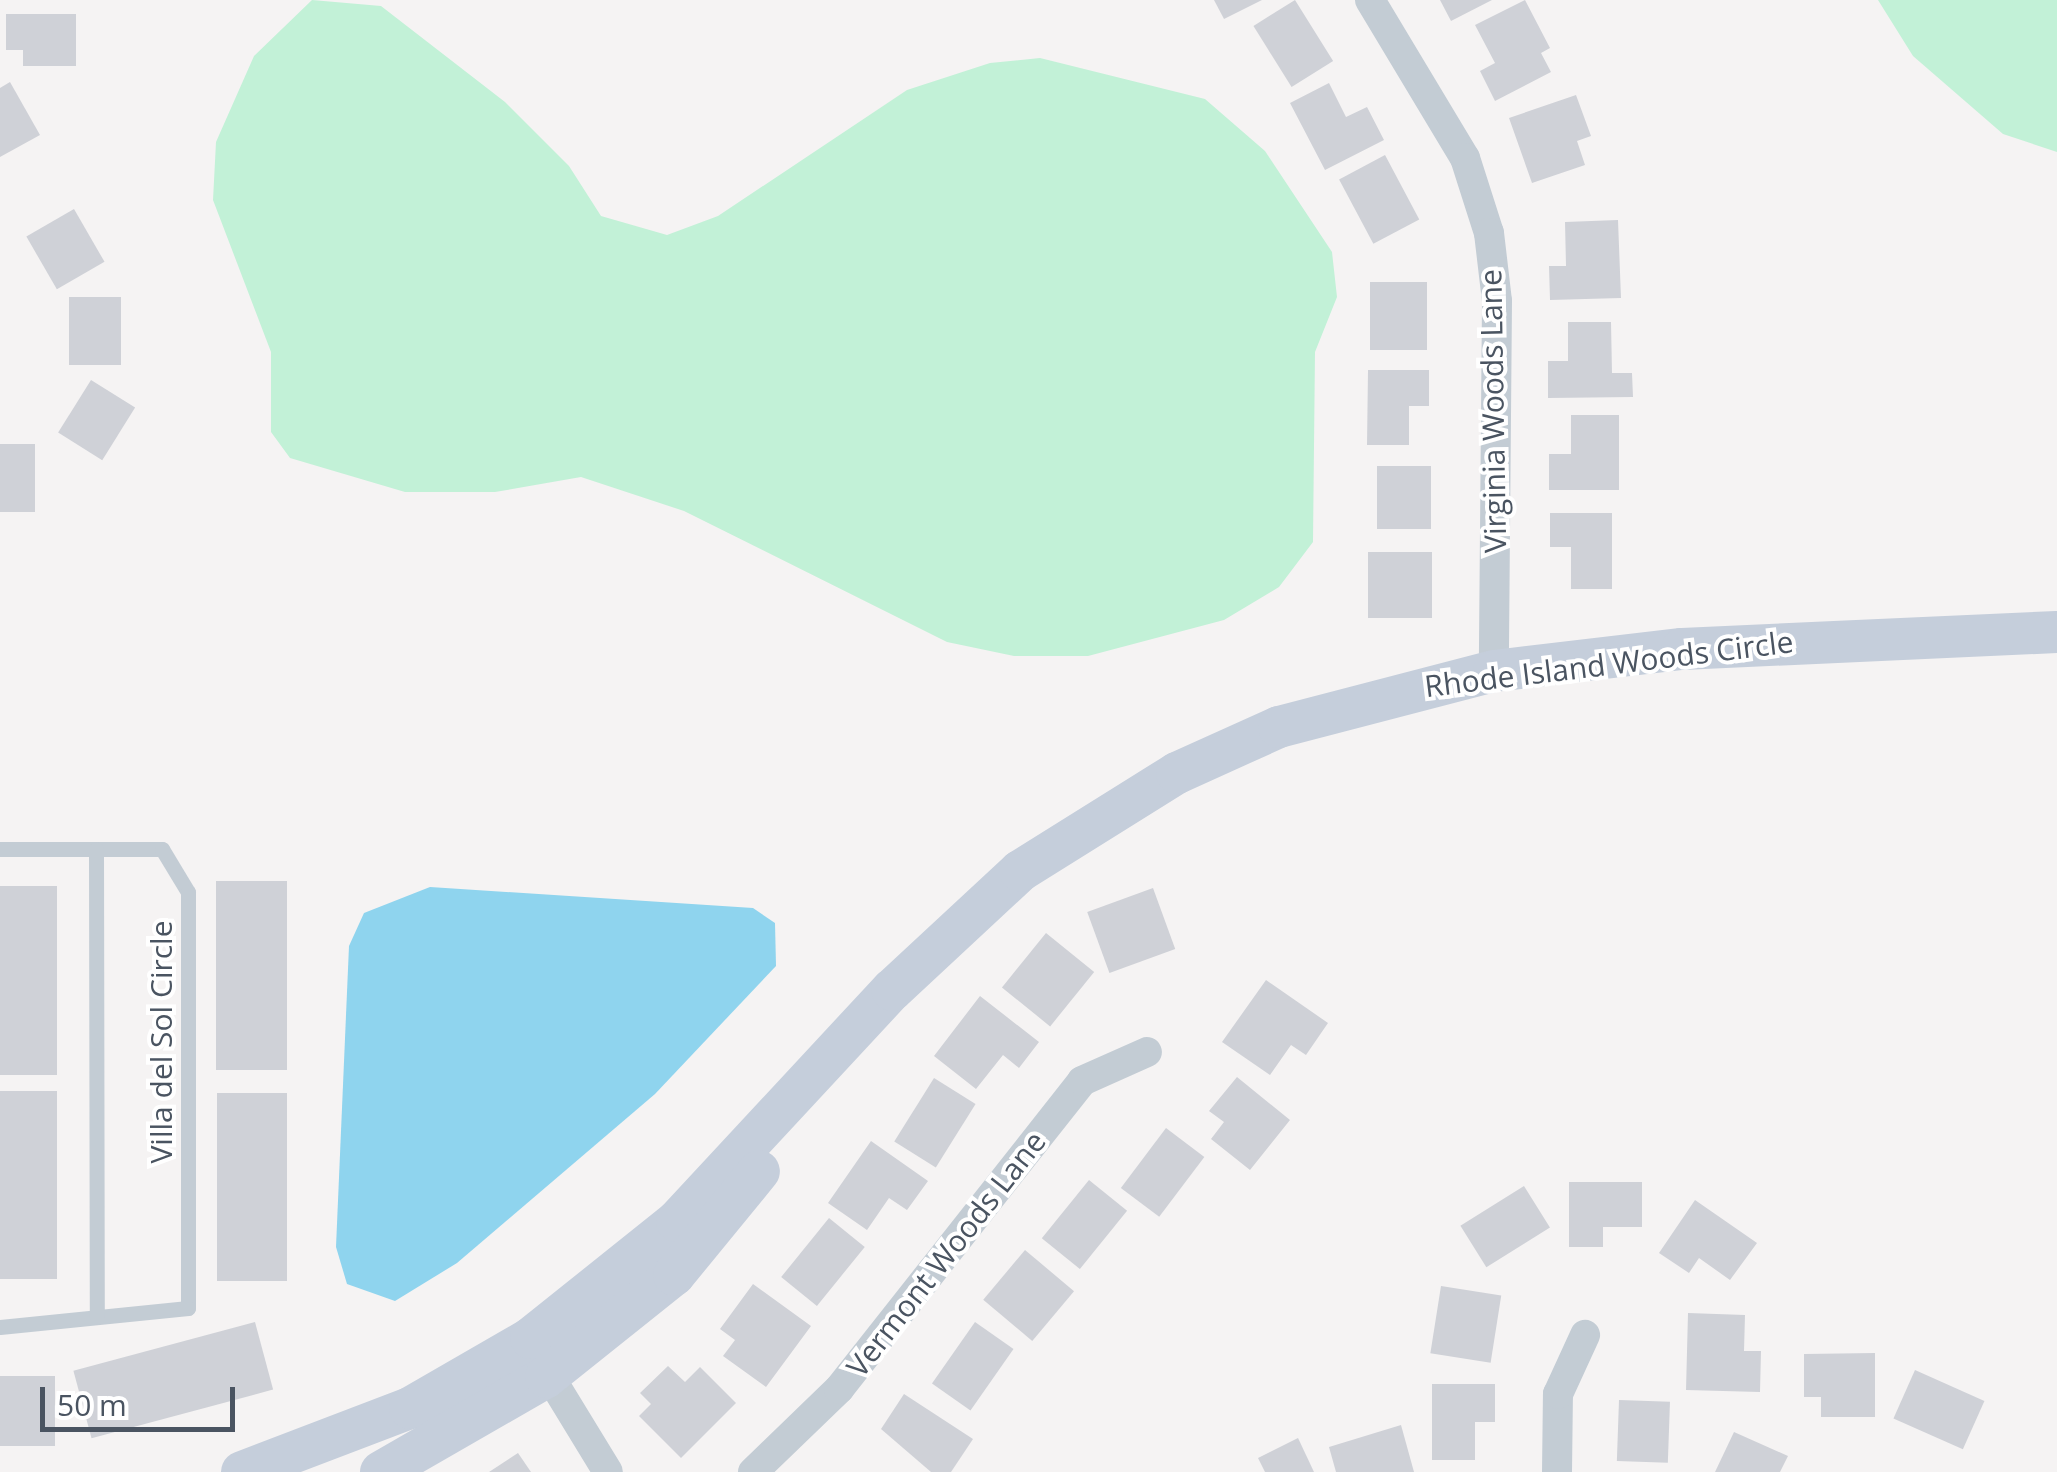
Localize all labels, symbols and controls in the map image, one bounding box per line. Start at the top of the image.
street label: Virginia Woods Lane [1473,269,1513,553]
street label: Rhode Island Woods Circle [1423,624,1795,704]
street label: Villa del Sol Circle [143,920,179,1164]
street label: Vermont Woods Lane [839,1124,1053,1384]
scale bar [45,1367,240,1429]
text: 50 m [57,1384,127,1425]

